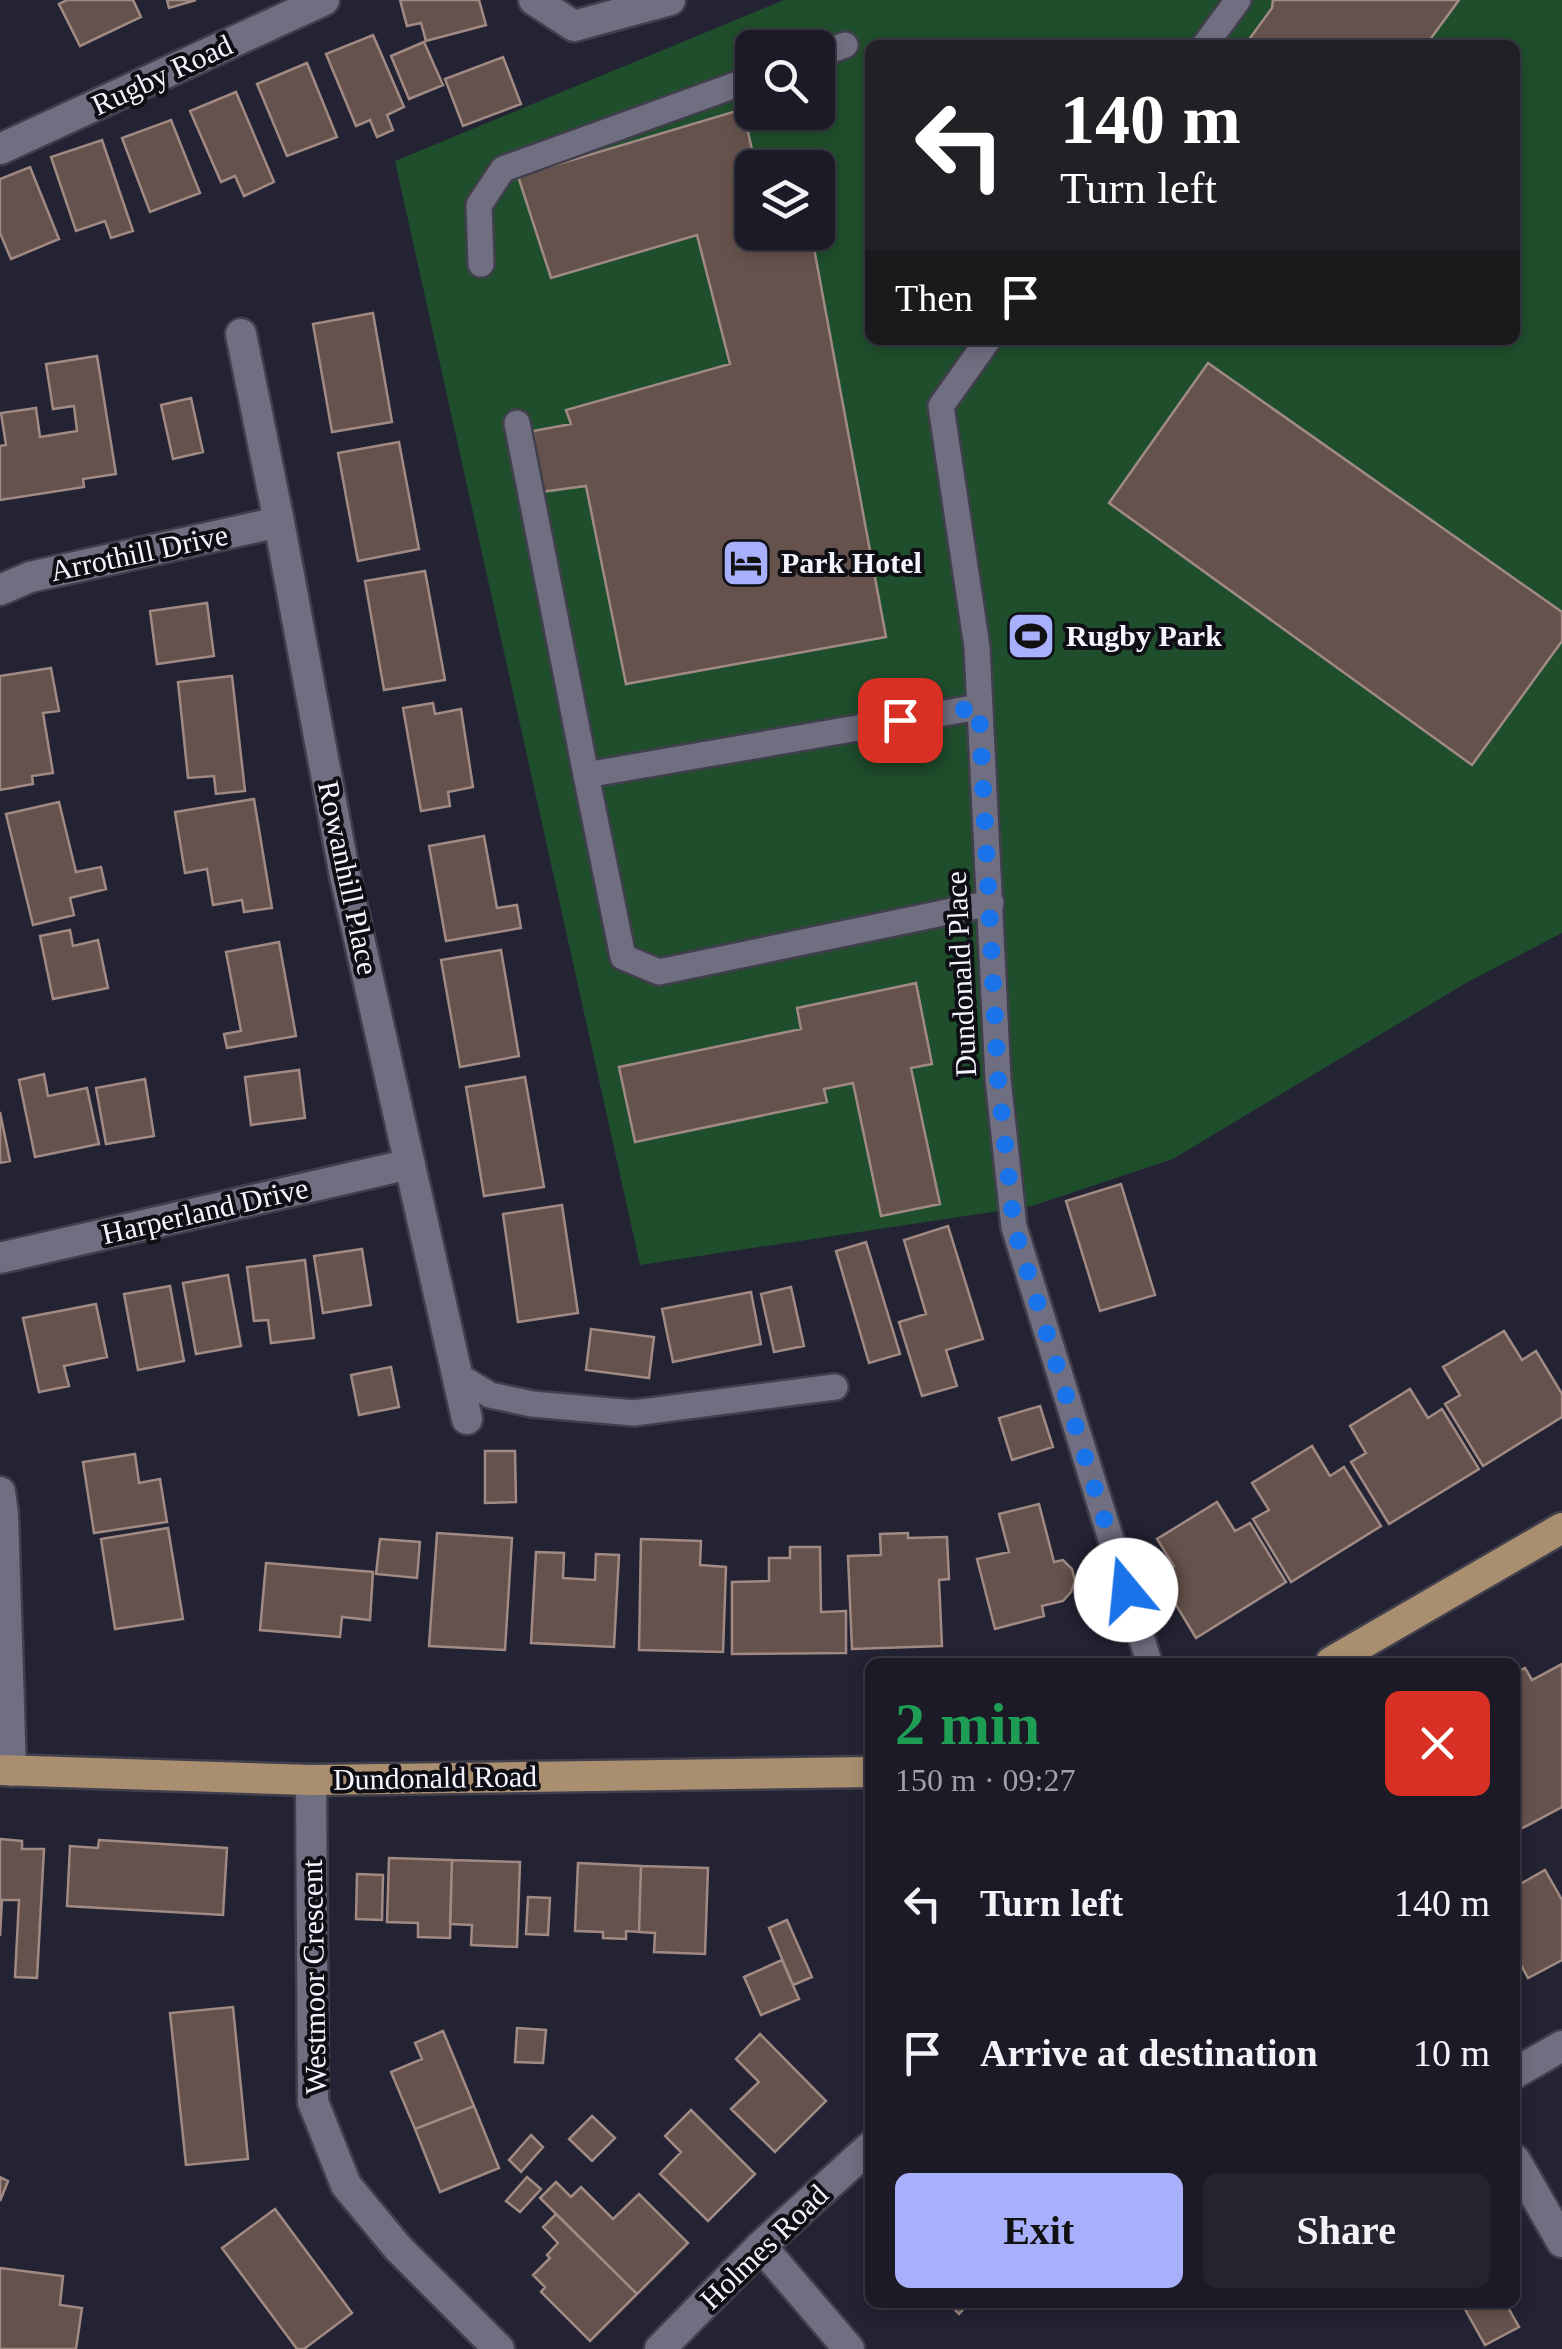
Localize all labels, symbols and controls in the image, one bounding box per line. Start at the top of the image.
street label: Rugby Road [86,28,237,121]
map controls [735,30,835,250]
button: search [735,30,835,130]
icon: left [895,80,1025,210]
text: 140 m [1060,81,1241,158]
button: layers [735,150,835,250]
text: Turn left [1060,163,1217,213]
icon: arrive [993,270,1048,325]
text: Then [895,277,973,319]
street label: Arrothill Drive [47,518,231,587]
hotel icon: Park Hotel [720,537,772,589]
place label: Park Hotel [781,546,922,579]
sports icon: Rugby Park [1005,610,1057,662]
place label: Rugby Park [1066,619,1222,652]
pin [858,678,943,763]
icon: arrive [873,693,928,748]
street label: Rowanhill Place [312,778,385,978]
street label: Dundonald Place [939,870,982,1078]
street label: Harperland Drive [99,1171,311,1250]
position arrow [1074,1538,1178,1642]
text: 2 min [895,1691,1040,1757]
button: close [1385,1691,1490,1796]
street label: Dundonald Road [333,1759,537,1796]
text: 150 m · 09:27 [895,1762,1075,1798]
street label: Westmoor Crescent [295,1859,332,2095]
icon: left [895,1876,950,1931]
text: Turn left [980,1882,1123,1924]
text: 140 m [1394,1882,1490,1924]
icon: arrive [895,2026,950,2081]
text: Arrive at destination [980,2032,1318,2074]
text: 10 m [1413,2032,1490,2074]
button: Exit [895,2173,1183,2288]
button: Share [1203,2173,1490,2288]
street label: Holmes Road [693,2178,834,2316]

